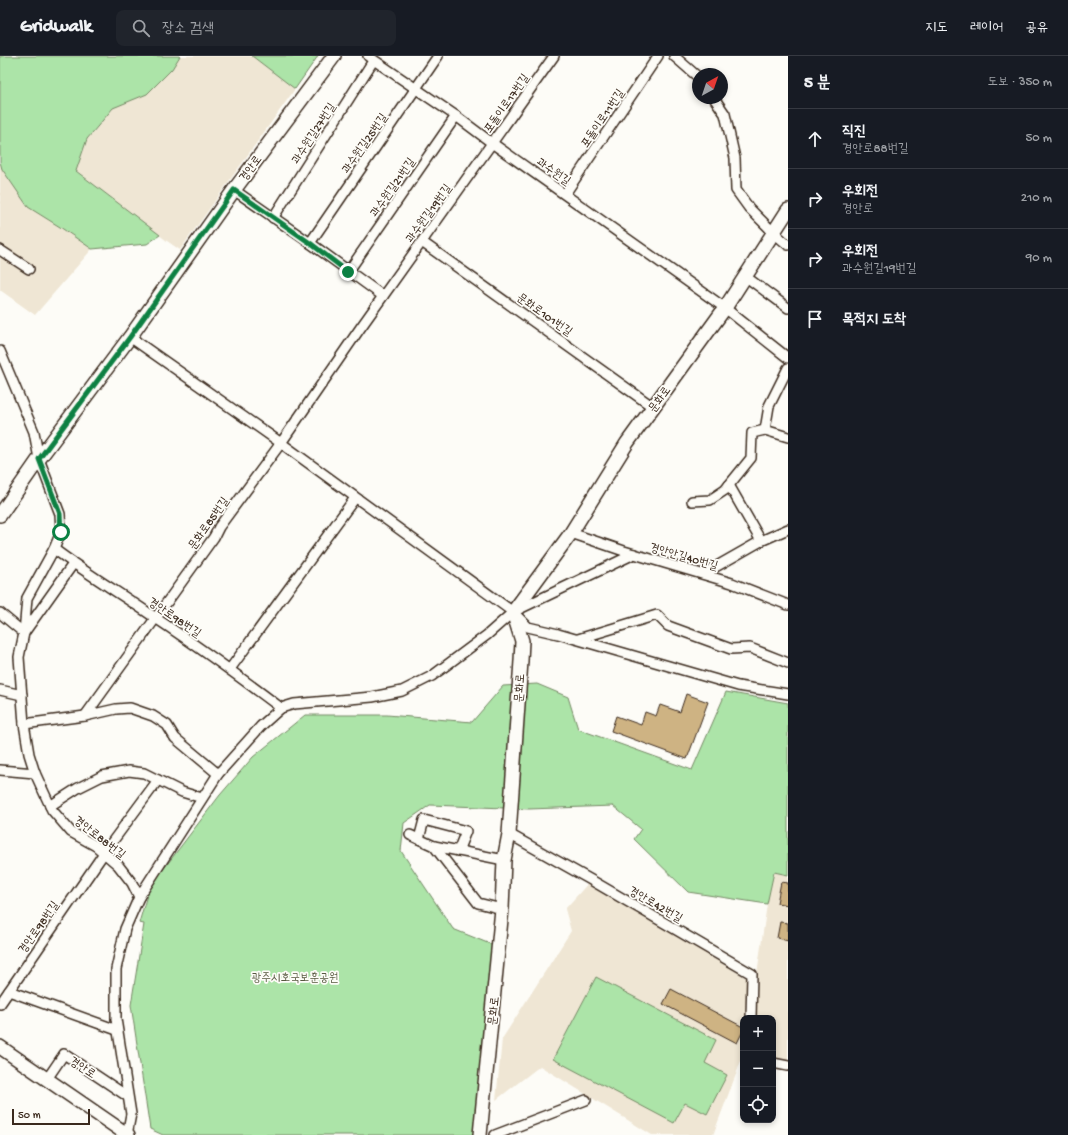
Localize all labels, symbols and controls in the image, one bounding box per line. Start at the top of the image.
search box [116,10,396,46]
text: Gridwalk [20,16,92,39]
icon: search [130,17,152,39]
text: 장소 검색 [162,20,214,38]
text: 지도 [925,20,948,37]
text: 레이어 [970,20,1003,37]
text: 공유 [1025,20,1048,37]
north arrow [692,68,728,104]
street label: 포돌이로17번길 [482,72,533,136]
text: 5 분 [804,74,831,94]
text: 도보 · 350 m [988,75,1052,90]
street label: 포돌이로11번길 [579,87,629,151]
street label: 과수원길27번길 [289,100,340,167]
street label: 과수원길25번길 [339,111,392,177]
text: 직진 [842,123,866,141]
icon: ahead [804,128,826,150]
text: 50 m [1025,131,1052,146]
text: 경안로88번길 [842,142,909,157]
street label: 경안로 [237,153,266,185]
street label: 과수원길21번길 [367,155,419,220]
street label: 과수원길 [533,155,574,190]
street label: 과수원길19번길 [403,181,456,246]
text: 우회전 [842,183,878,201]
icon: right [804,188,826,210]
text: 210 m [1021,191,1052,206]
text: 경안로 [842,202,873,217]
text: 우회전 [842,243,878,261]
icon: right [804,248,826,270]
text: 90 m [1026,251,1052,266]
text: 과수원길19번길 [842,262,917,277]
route end [339,263,357,281]
street label: 문화로101번길 [513,291,575,340]
icon: arrive [804,308,826,330]
text: 목적지 도착 [842,311,906,329]
street label: 문화로 [646,384,675,416]
street label: 문화로85번길 [186,495,233,553]
route start [52,523,70,541]
street label: 경안안길40번길 [648,541,720,574]
street label: 경안로98번길 [145,596,203,642]
street label: 문화로 [513,673,529,703]
street label: 경안로88번길 [70,814,128,863]
street label: 경안로42번길 [626,885,685,927]
street label: 경안로98번길 [16,899,63,957]
park label: 광주시호국보훈공원 [252,971,338,986]
street label: 문화로 [487,996,503,1026]
map controls [740,1015,776,1123]
button: + [740,1015,776,1051]
button: − [740,1051,776,1087]
street label: 경안로 [66,1055,98,1082]
button: locate [740,1087,776,1123]
scale bar [12,1107,90,1126]
text: 50 m [18,1110,40,1122]

